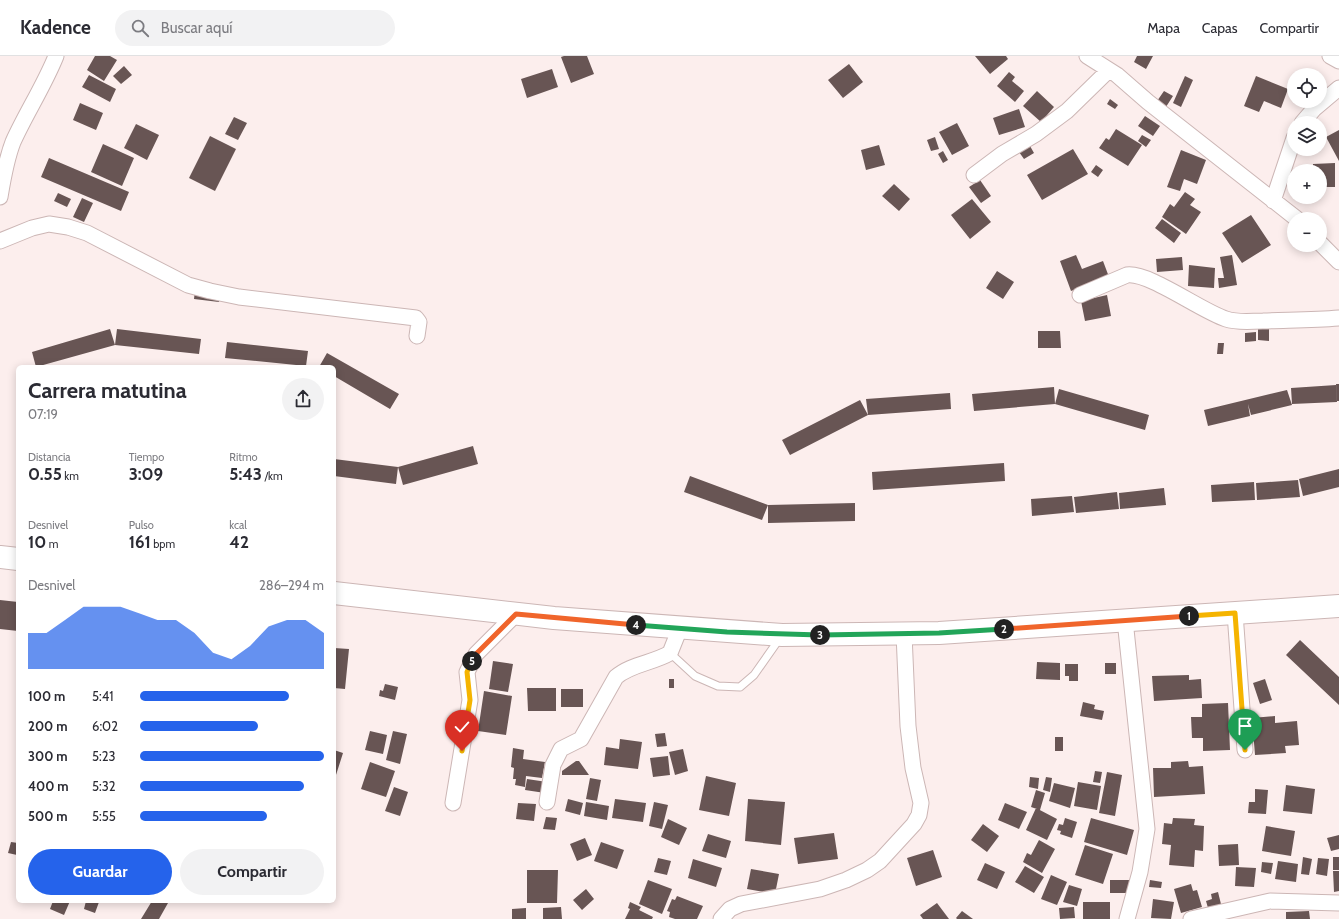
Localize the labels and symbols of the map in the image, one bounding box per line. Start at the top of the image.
pin: 1 [1179,606,1199,626]
pin: 4 [626,615,646,635]
pin: 2 [994,619,1014,639]
pin: 3 [810,625,830,645]
pin: 5 [462,651,482,671]
pin [1228,709,1262,750]
pin [445,710,479,751]

